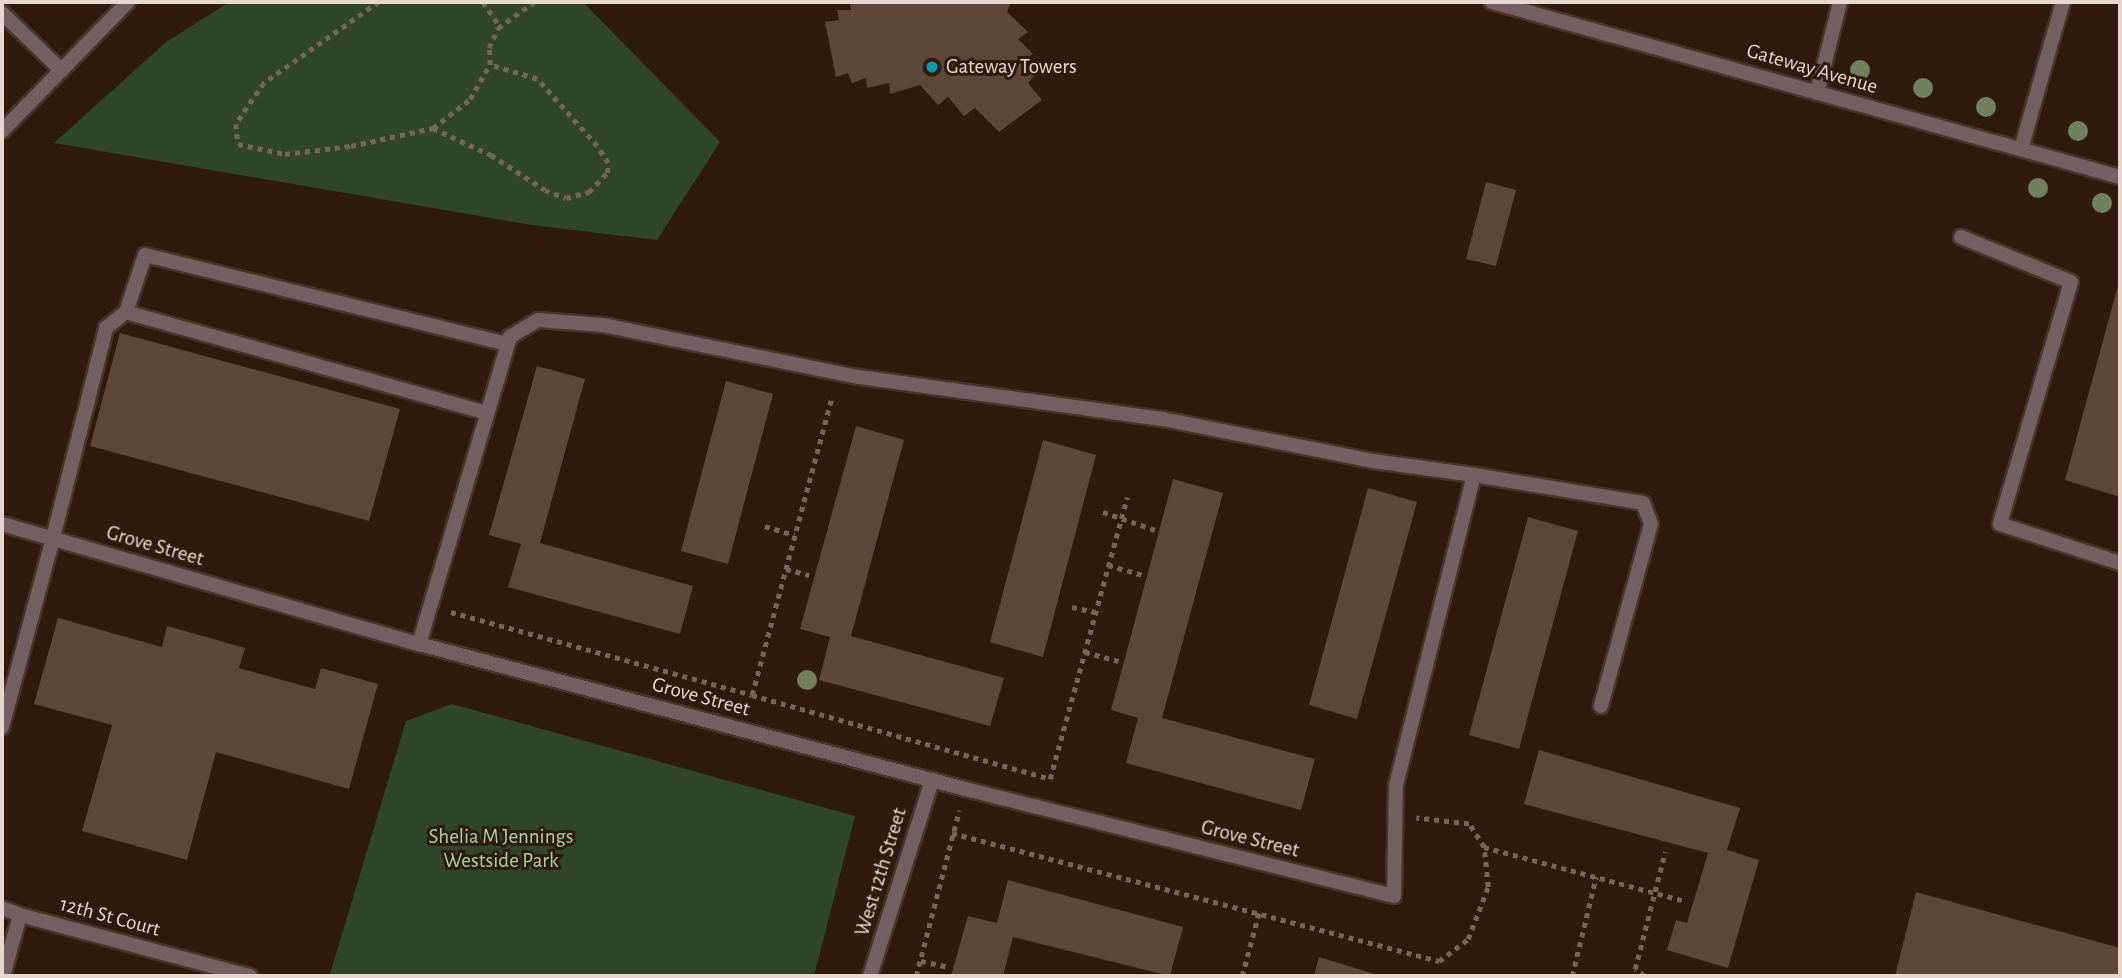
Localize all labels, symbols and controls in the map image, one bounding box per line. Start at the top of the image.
street label: Gateway Avenue [1744,38,1880,100]
place label: Gateway Towers [946,54,1077,80]
marker: Gateway Towers [924,59,940,75]
street label: Grove Street [103,520,207,572]
street label: Grove Street [649,672,753,722]
street label: West 12th Street [850,805,912,939]
street label: Grove Street [1198,815,1302,863]
park label: Shelia M Jennings Westside Park [429,824,573,874]
street label: 12th St Court [57,892,163,942]

